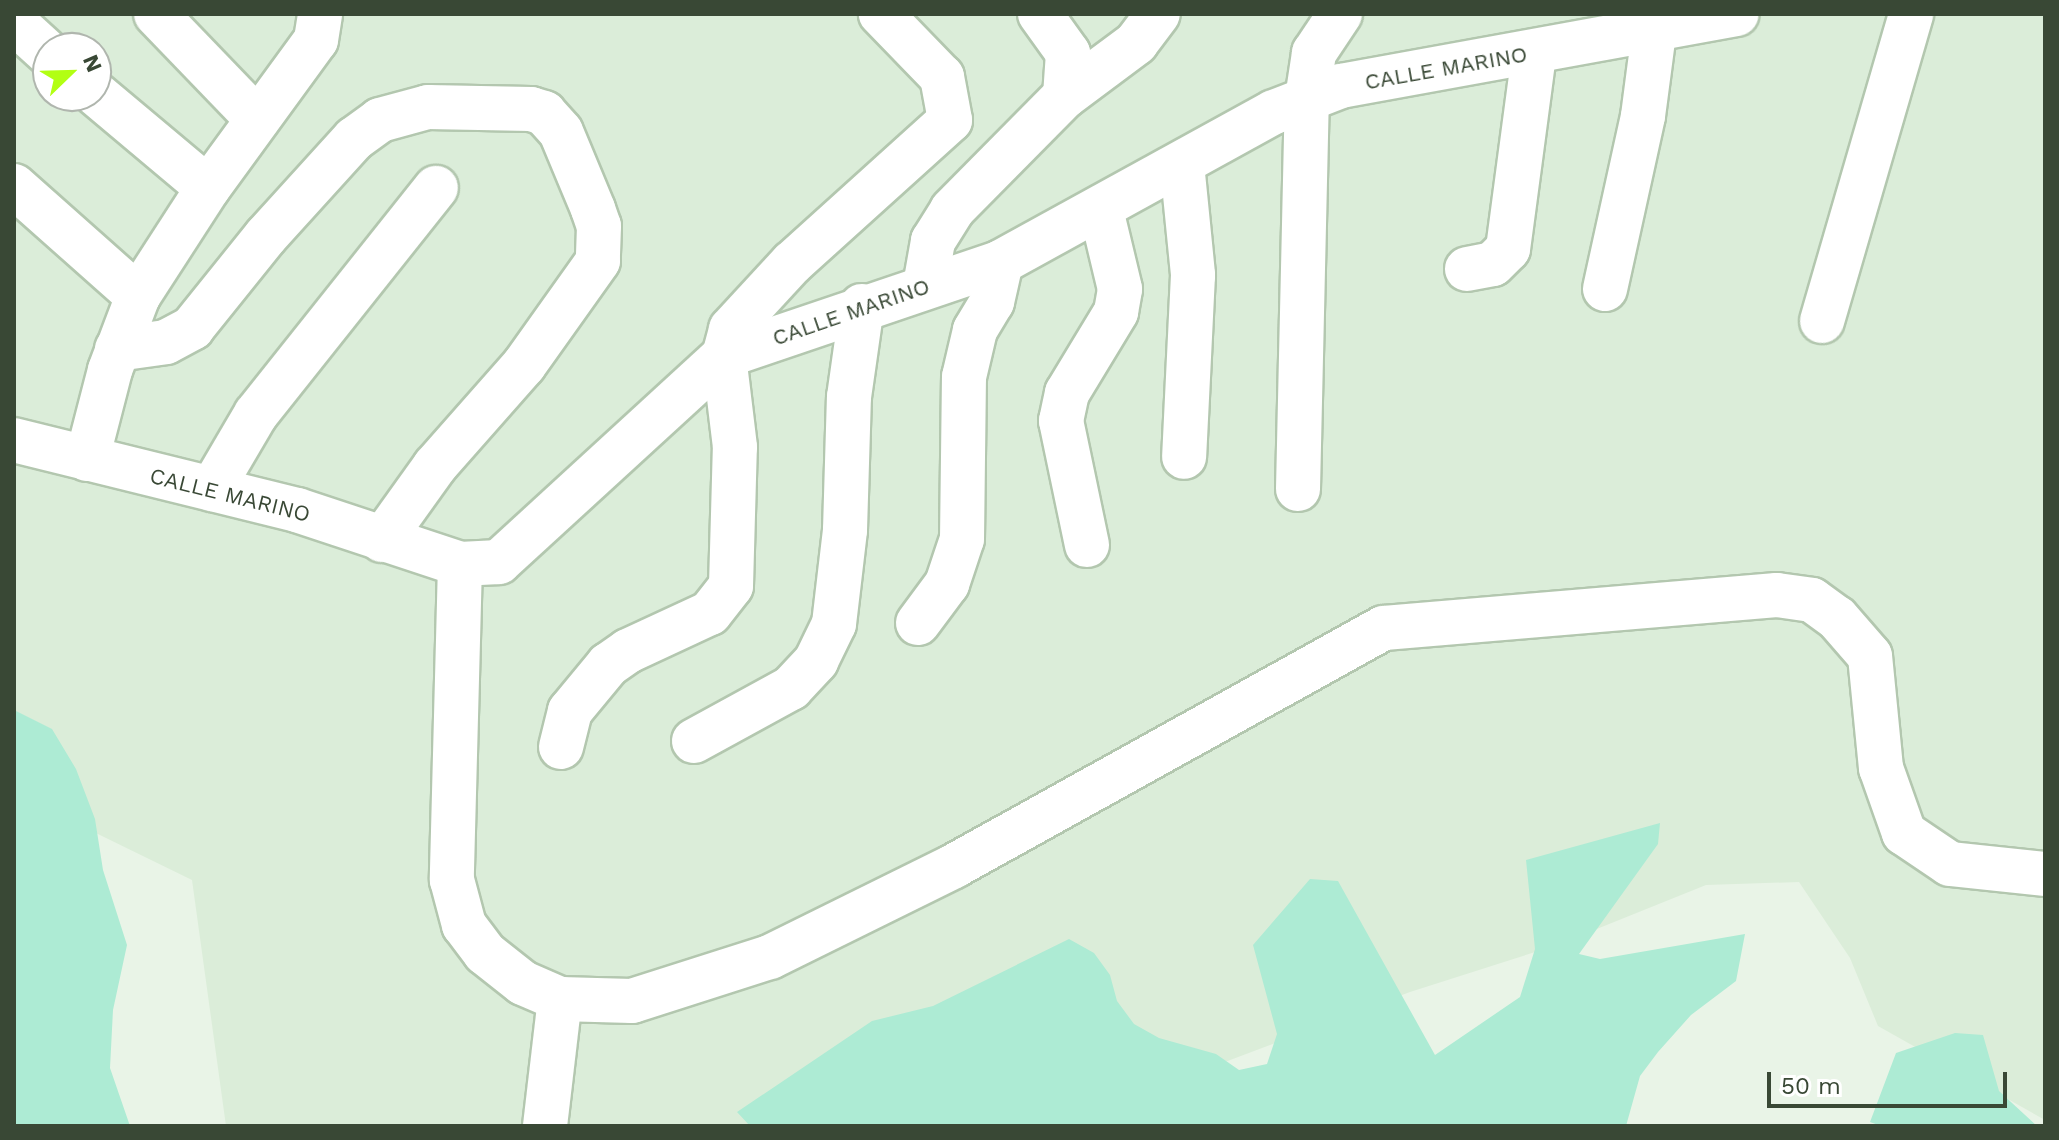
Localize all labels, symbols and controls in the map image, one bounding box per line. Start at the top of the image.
north arrow [32,32,112,112]
street label: CALLE MARINO [1363,41,1529,95]
text: N [78,51,107,76]
street label: CALLE MARINO [769,273,933,351]
street label: CALLE MARINO [147,462,313,528]
scale bar [1771,1056,2011,1106]
text: 50 m [1781,1072,1841,1100]

